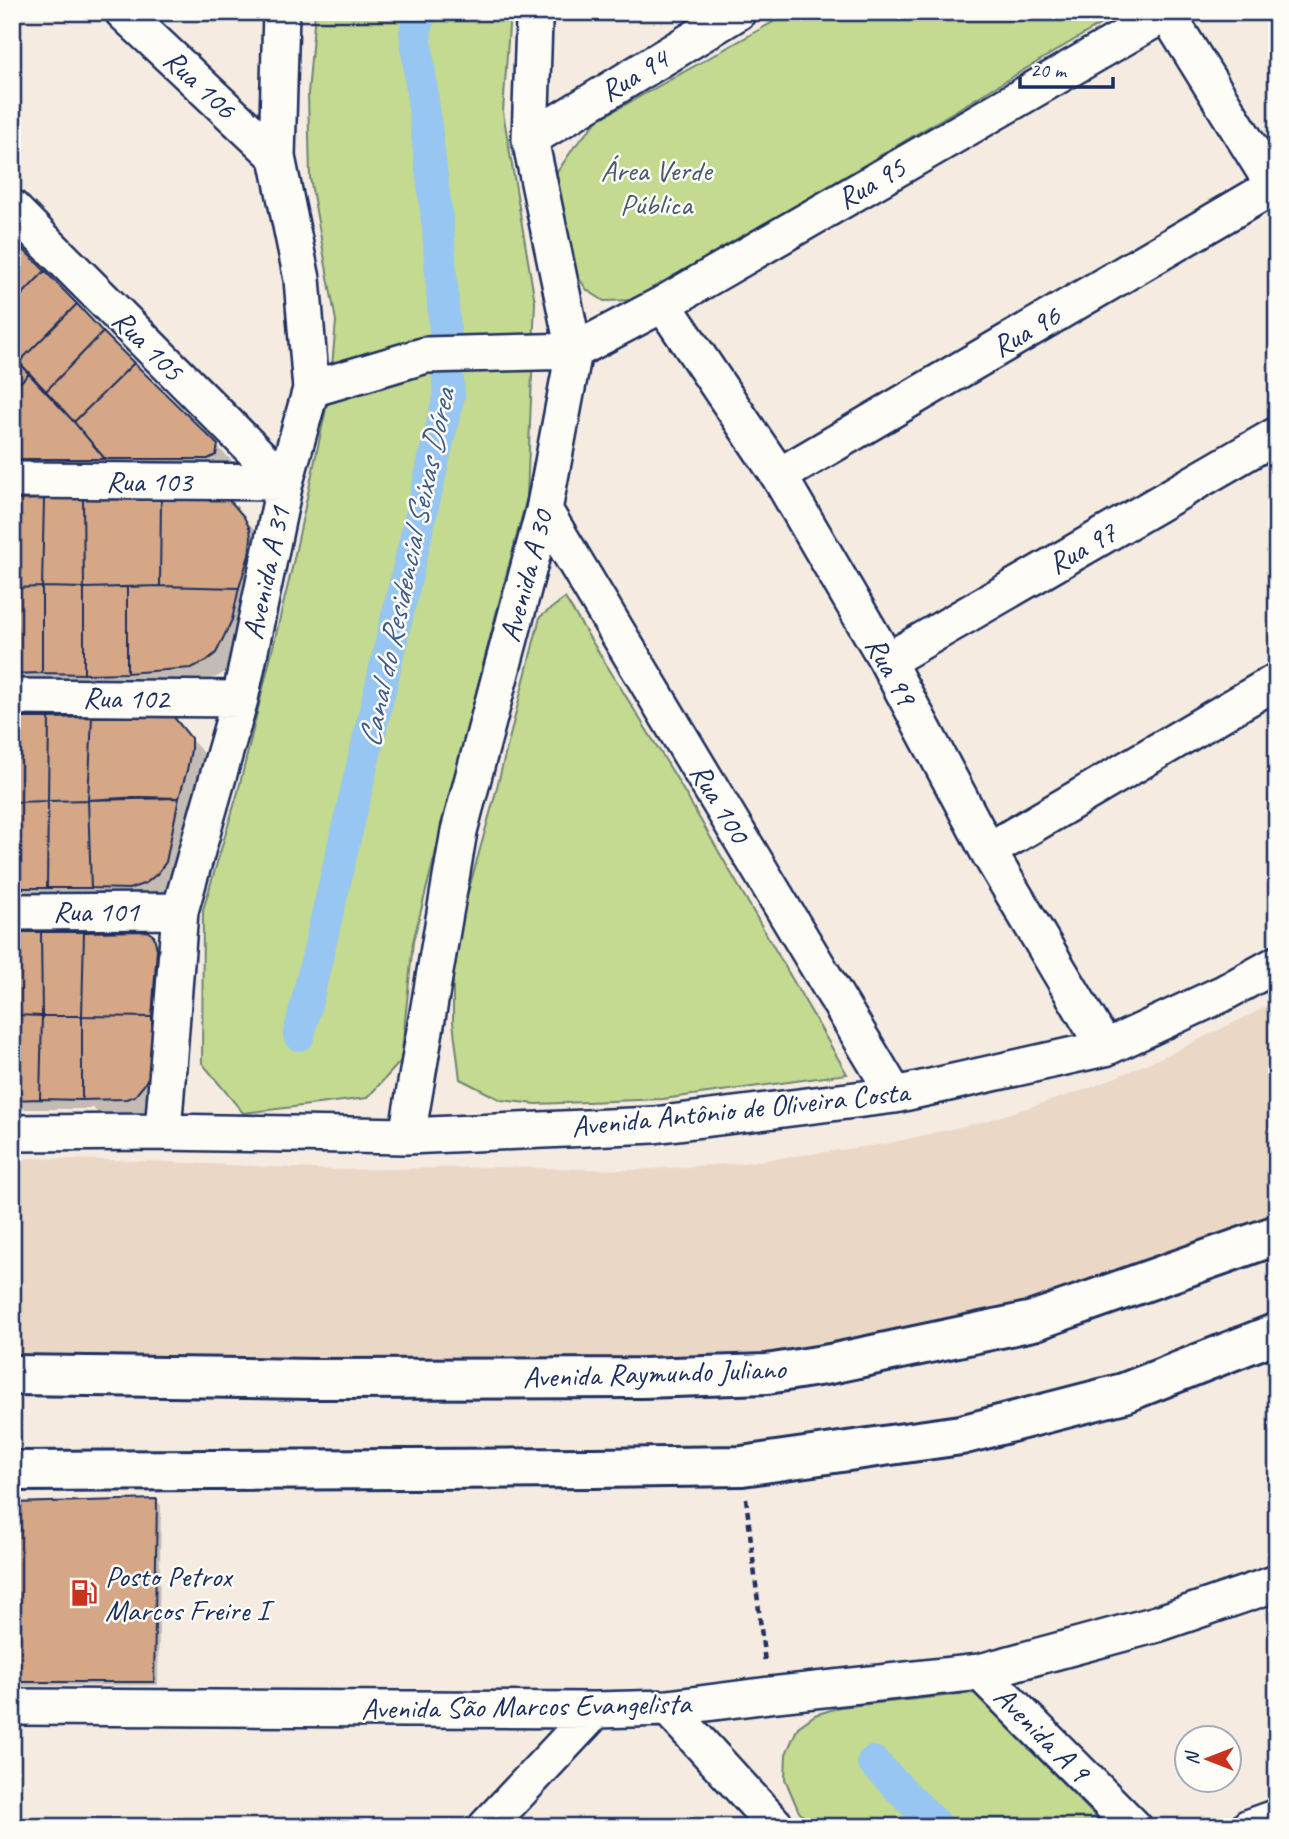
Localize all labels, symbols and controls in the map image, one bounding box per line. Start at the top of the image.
street label: Rua 94 [593,39,677,110]
street label: Rua 106 [156,41,246,128]
scale bar [1020,46,1112,90]
text: 20 m [1030,57,1068,83]
street label: Rua 95 [830,148,913,218]
park label: Área Verde Pública [601,151,714,223]
street label: Rua 96 [985,296,1068,366]
street label: Rua 105 [104,301,193,390]
water label: Canal do Residencial Seixas Dórea [349,382,465,751]
street label: Rua 103 [106,462,195,500]
street label: Avenida A 31 [233,502,299,643]
street label: Avenida A 30 [490,504,562,646]
street label: Rua 97 [1041,513,1124,583]
street label: Rua 99 [857,630,926,714]
street label: Rua 102 [83,678,172,718]
street label: Rua 100 [682,756,760,852]
street label: Rua 101 [53,892,141,930]
street label: Avenida Antônio de Oliveira Costa [569,1072,913,1146]
street label: Avenida Raymundo Juliano [522,1349,787,1397]
place label: Posto Petrox Marcos Freire I [105,1557,275,1629]
fuel station icon: Posto Petrox Marcos Freire I [69,1578,99,1608]
street label: Avenida A 9 [986,1678,1100,1792]
street label: Avenida São Marcos Evangelista [361,1684,693,1728]
north arrow [1174,1724,1244,1794]
text: N [1180,1750,1204,1765]

